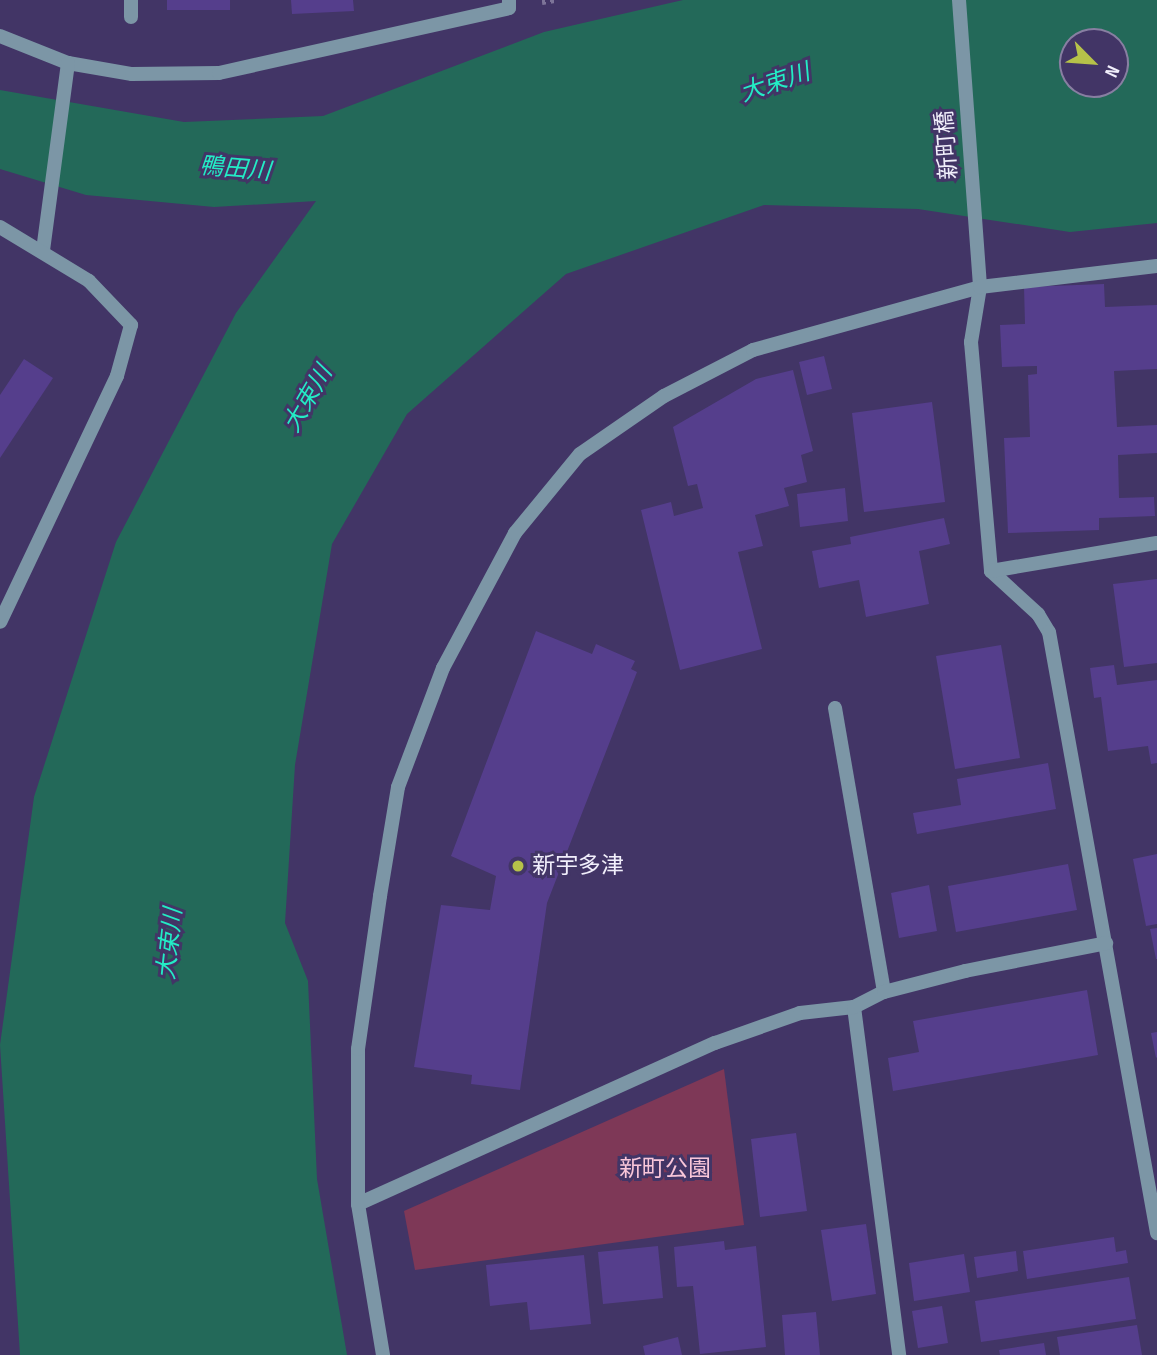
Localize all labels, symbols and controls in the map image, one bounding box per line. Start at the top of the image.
north arrow [1059,28,1129,98]
water label: 大束川 [736,58,814,108]
text: N [1099,62,1124,81]
street label: 新町橋 [931,110,963,180]
water label: 鴨田川 [198,152,272,186]
water label: 大束川 [278,361,338,437]
place label: 新宇多津 [532,852,624,880]
marker: 新宇多津 [510,858,526,874]
water label: 大束川 [152,907,188,981]
park label: 新町公園 [619,1155,711,1183]

